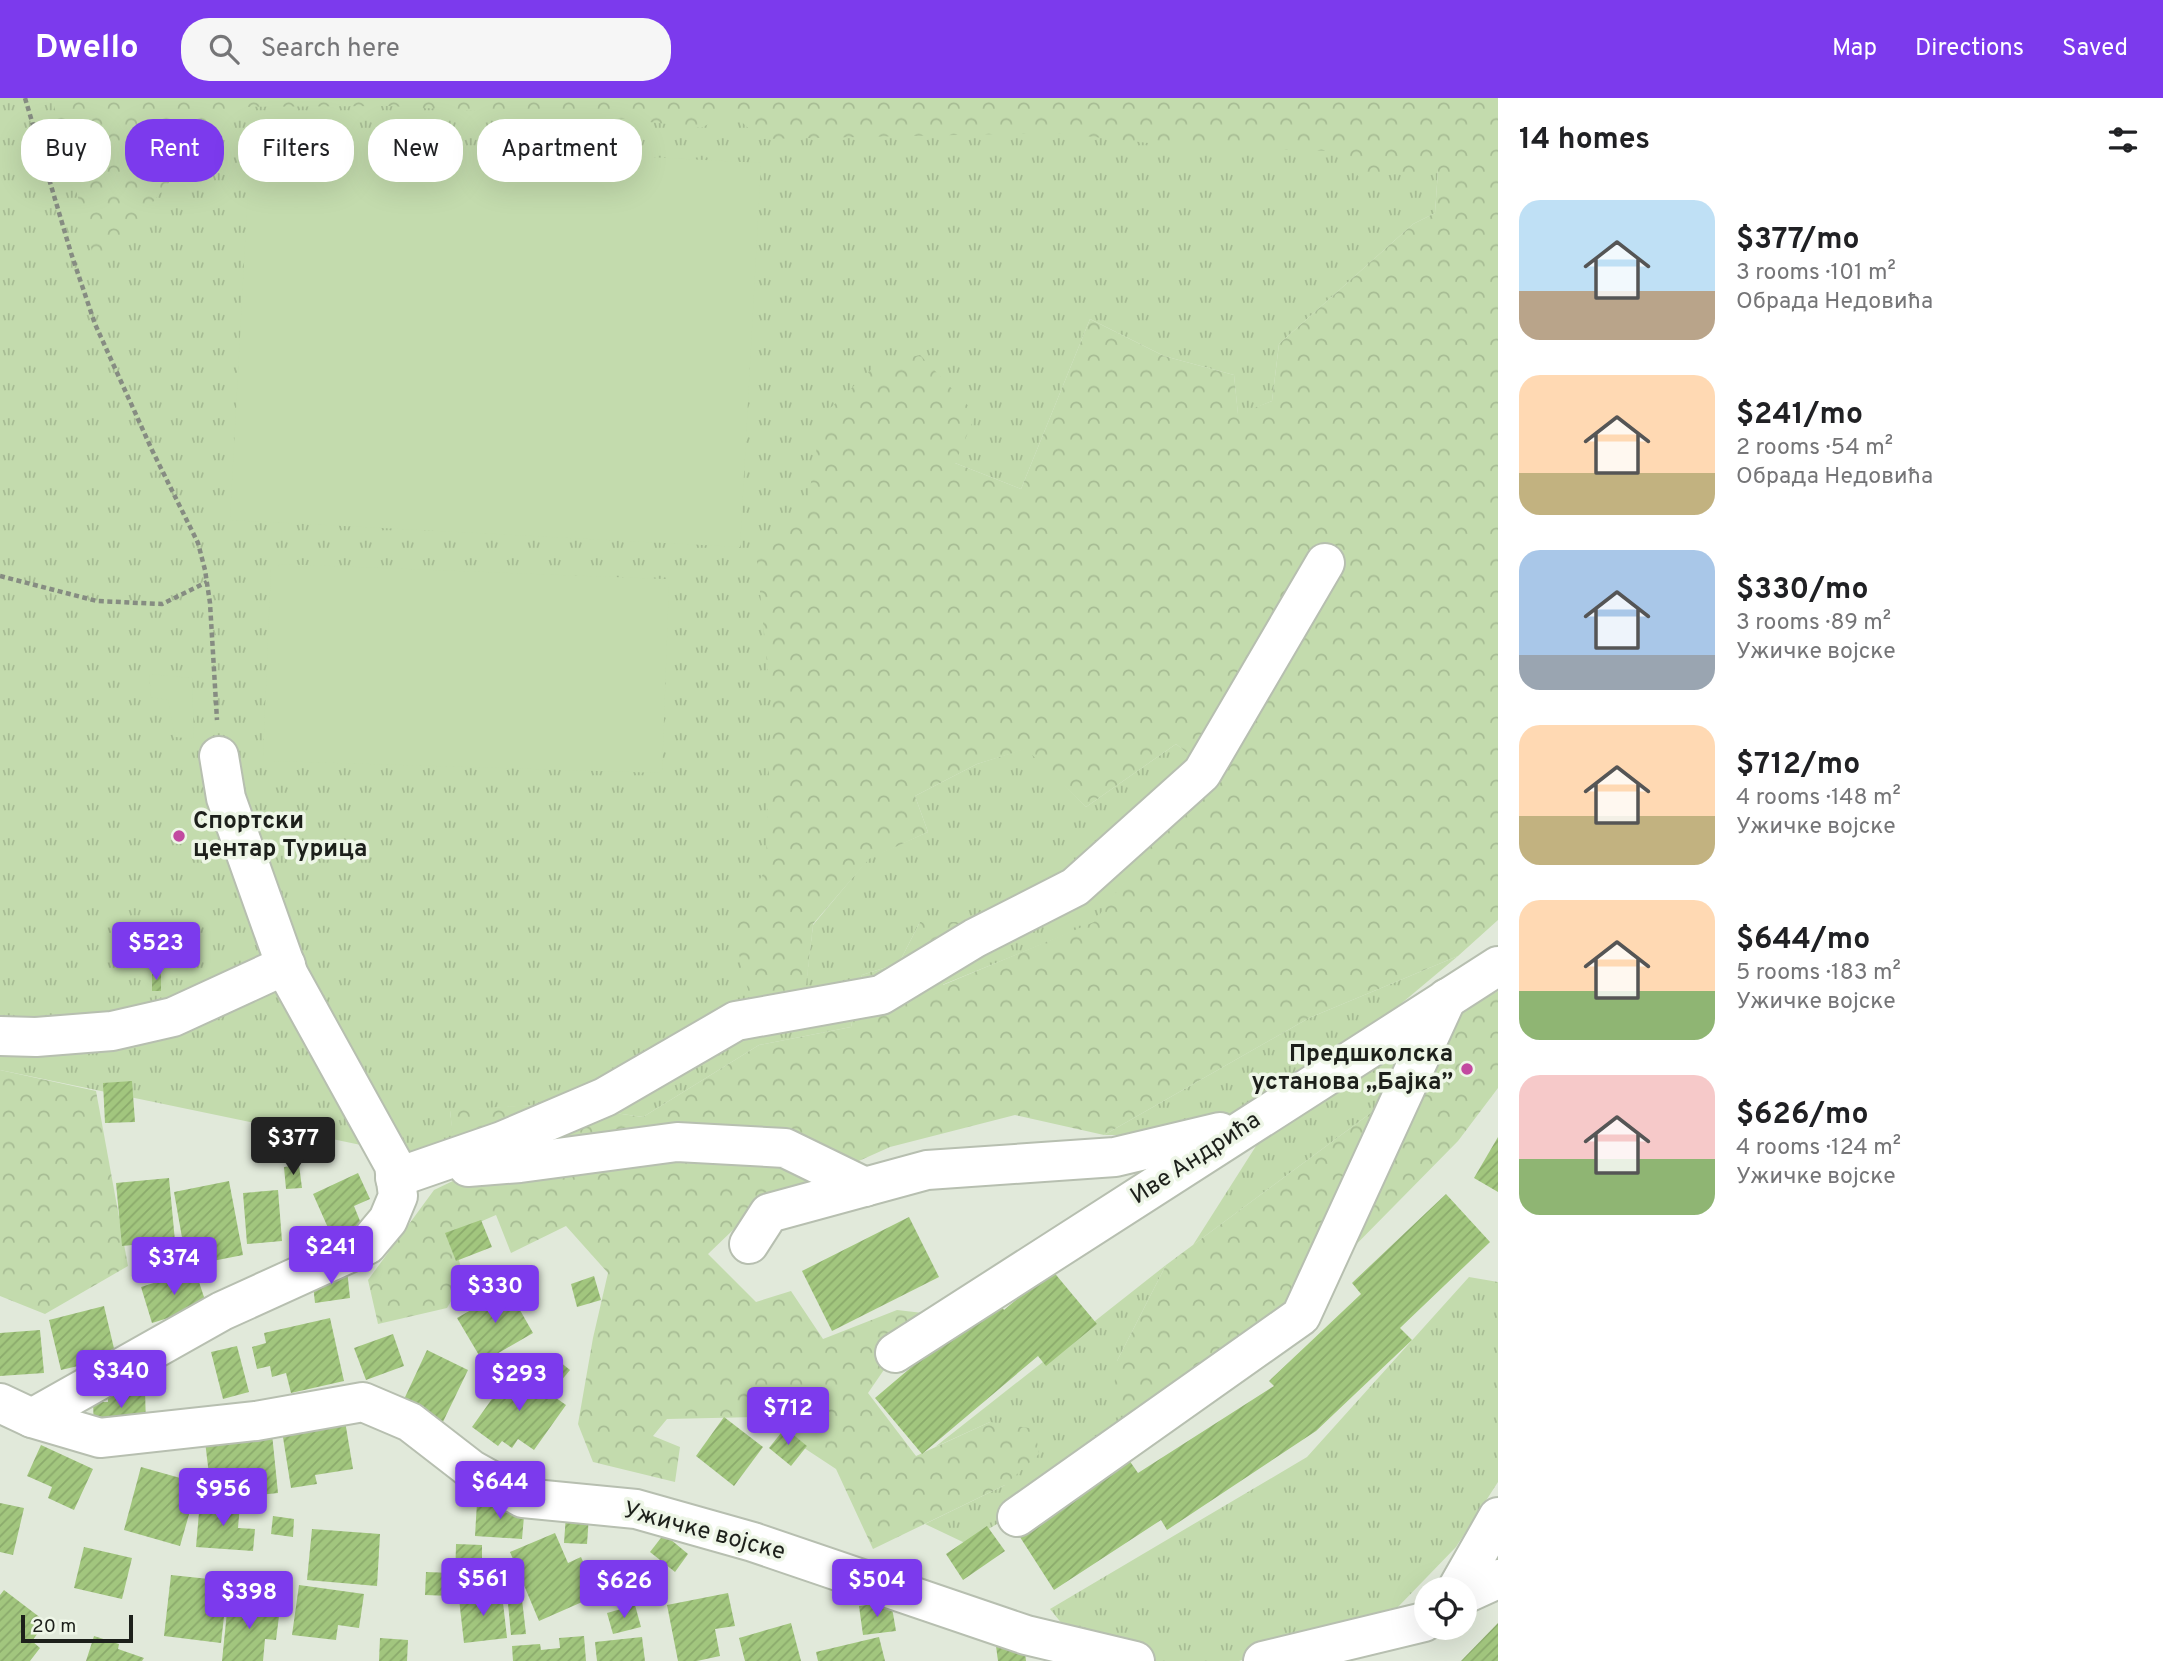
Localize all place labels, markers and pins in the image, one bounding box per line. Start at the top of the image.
place label: Спортски центар Турица [193,807,367,865]
marker: Спортски центар Турица [171,828,187,844]
pin: $523 [115,922,197,982]
place label: Предшколска установа „Бајка” [1252,1040,1453,1098]
marker: Предшколска установа „Бајка” [1459,1061,1475,1077]
pin: $377 [252,1118,334,1177]
pin: $241 [290,1226,372,1286]
pin: $374 [133,1238,215,1297]
pin: $330 [454,1266,536,1325]
pin: $340 [80,1350,162,1410]
pin: $293 [478,1354,560,1413]
pin: $712 [747,1388,829,1447]
pin: $644 [459,1462,541,1521]
pin: $956 [182,1468,264,1528]
pin: $561 [442,1558,524,1618]
pin: $626 [583,1560,665,1620]
pin: $504 [836,1560,918,1619]
pin: $398 [208,1572,290,1631]

